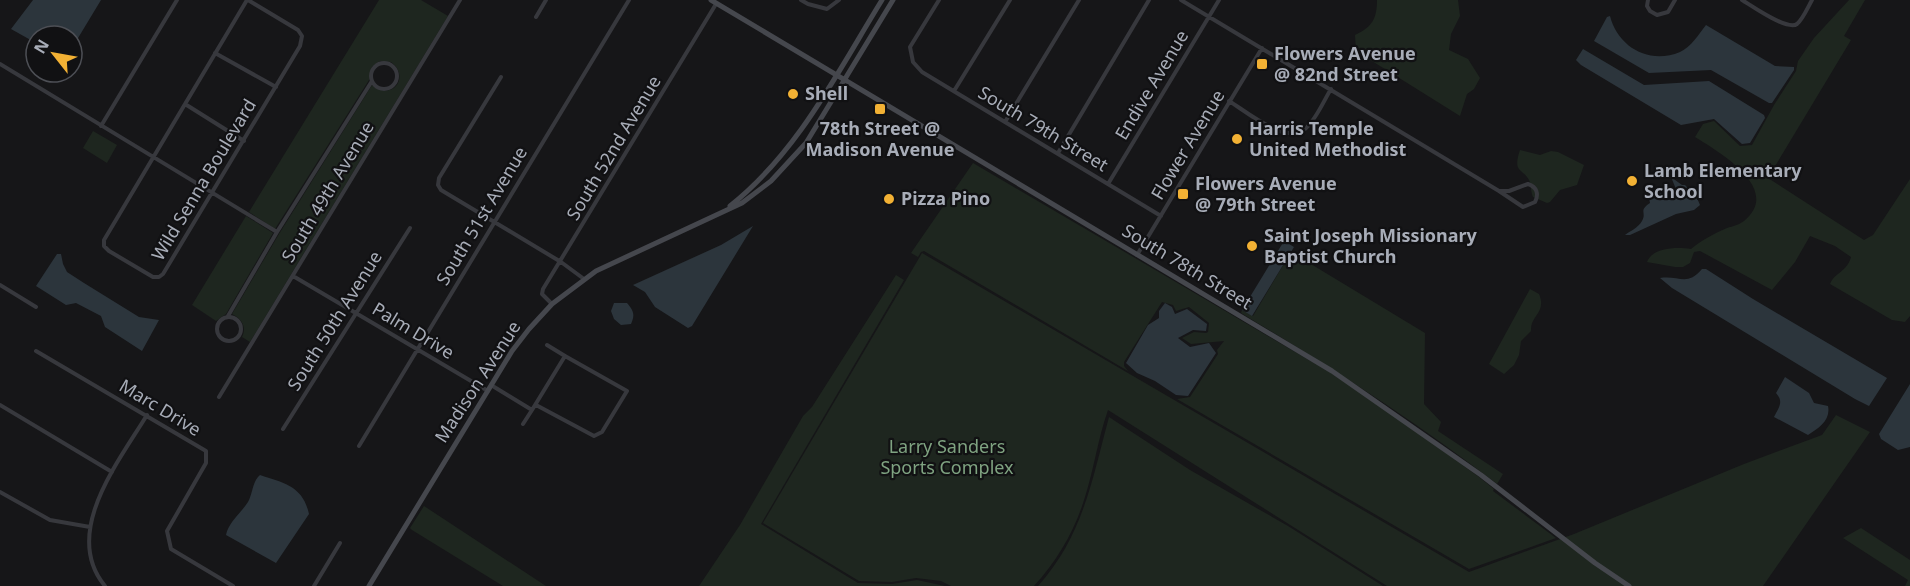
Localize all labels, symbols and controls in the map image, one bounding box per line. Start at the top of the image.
north arrow [24,24,84,84]
street label: Endive Avenue [1109,25,1193,144]
text: N [28,35,54,58]
place label: Flowers Avenue @ 82nd Street [1274,41,1416,86]
marker: Flowers Avenue @ 82nd Street [1255,57,1269,71]
street label: South 52nd Avenue [560,71,666,224]
street label: South 79th Street [974,80,1113,177]
place label: Shell [805,81,848,105]
street label: Flower Avenue [1145,85,1229,204]
marker: Shell [786,87,800,101]
street label: Wild Senna Boulevard [145,94,261,265]
marker: 78th Street @ Madison Avenue [873,102,887,116]
place label: 78th Street @ Madison Avenue [806,116,954,161]
place label: Harris Temple United Methodist [1249,116,1407,161]
street label: South 49th Avenue [276,117,379,266]
marker: Harris Temple United Methodist [1230,132,1244,146]
street label: South 51st Avenue [430,142,532,289]
place label: Lamb Elementary School [1644,158,1802,203]
place label: Flowers Avenue @ 79th Street [1195,171,1337,216]
marker: Lamb Elementary School [1625,174,1639,188]
place label: Pizza Pino [901,186,990,210]
marker: Flowers Avenue @ 79th Street [1176,187,1190,201]
marker: Pizza Pino [882,192,896,206]
street label: South 78th Street [1118,218,1257,315]
place label: Saint Joseph Missionary Baptist Church [1264,223,1478,268]
marker: Saint Joseph Missionary Baptist Church [1245,239,1259,253]
street label: South 50th Avenue [282,246,387,395]
street label: Palm Drive [368,296,459,364]
street label: Madison Avenue [429,316,526,447]
street label: Marc Drive [115,373,206,441]
park label: Larry Sanders Sports Complex [880,434,1014,479]

